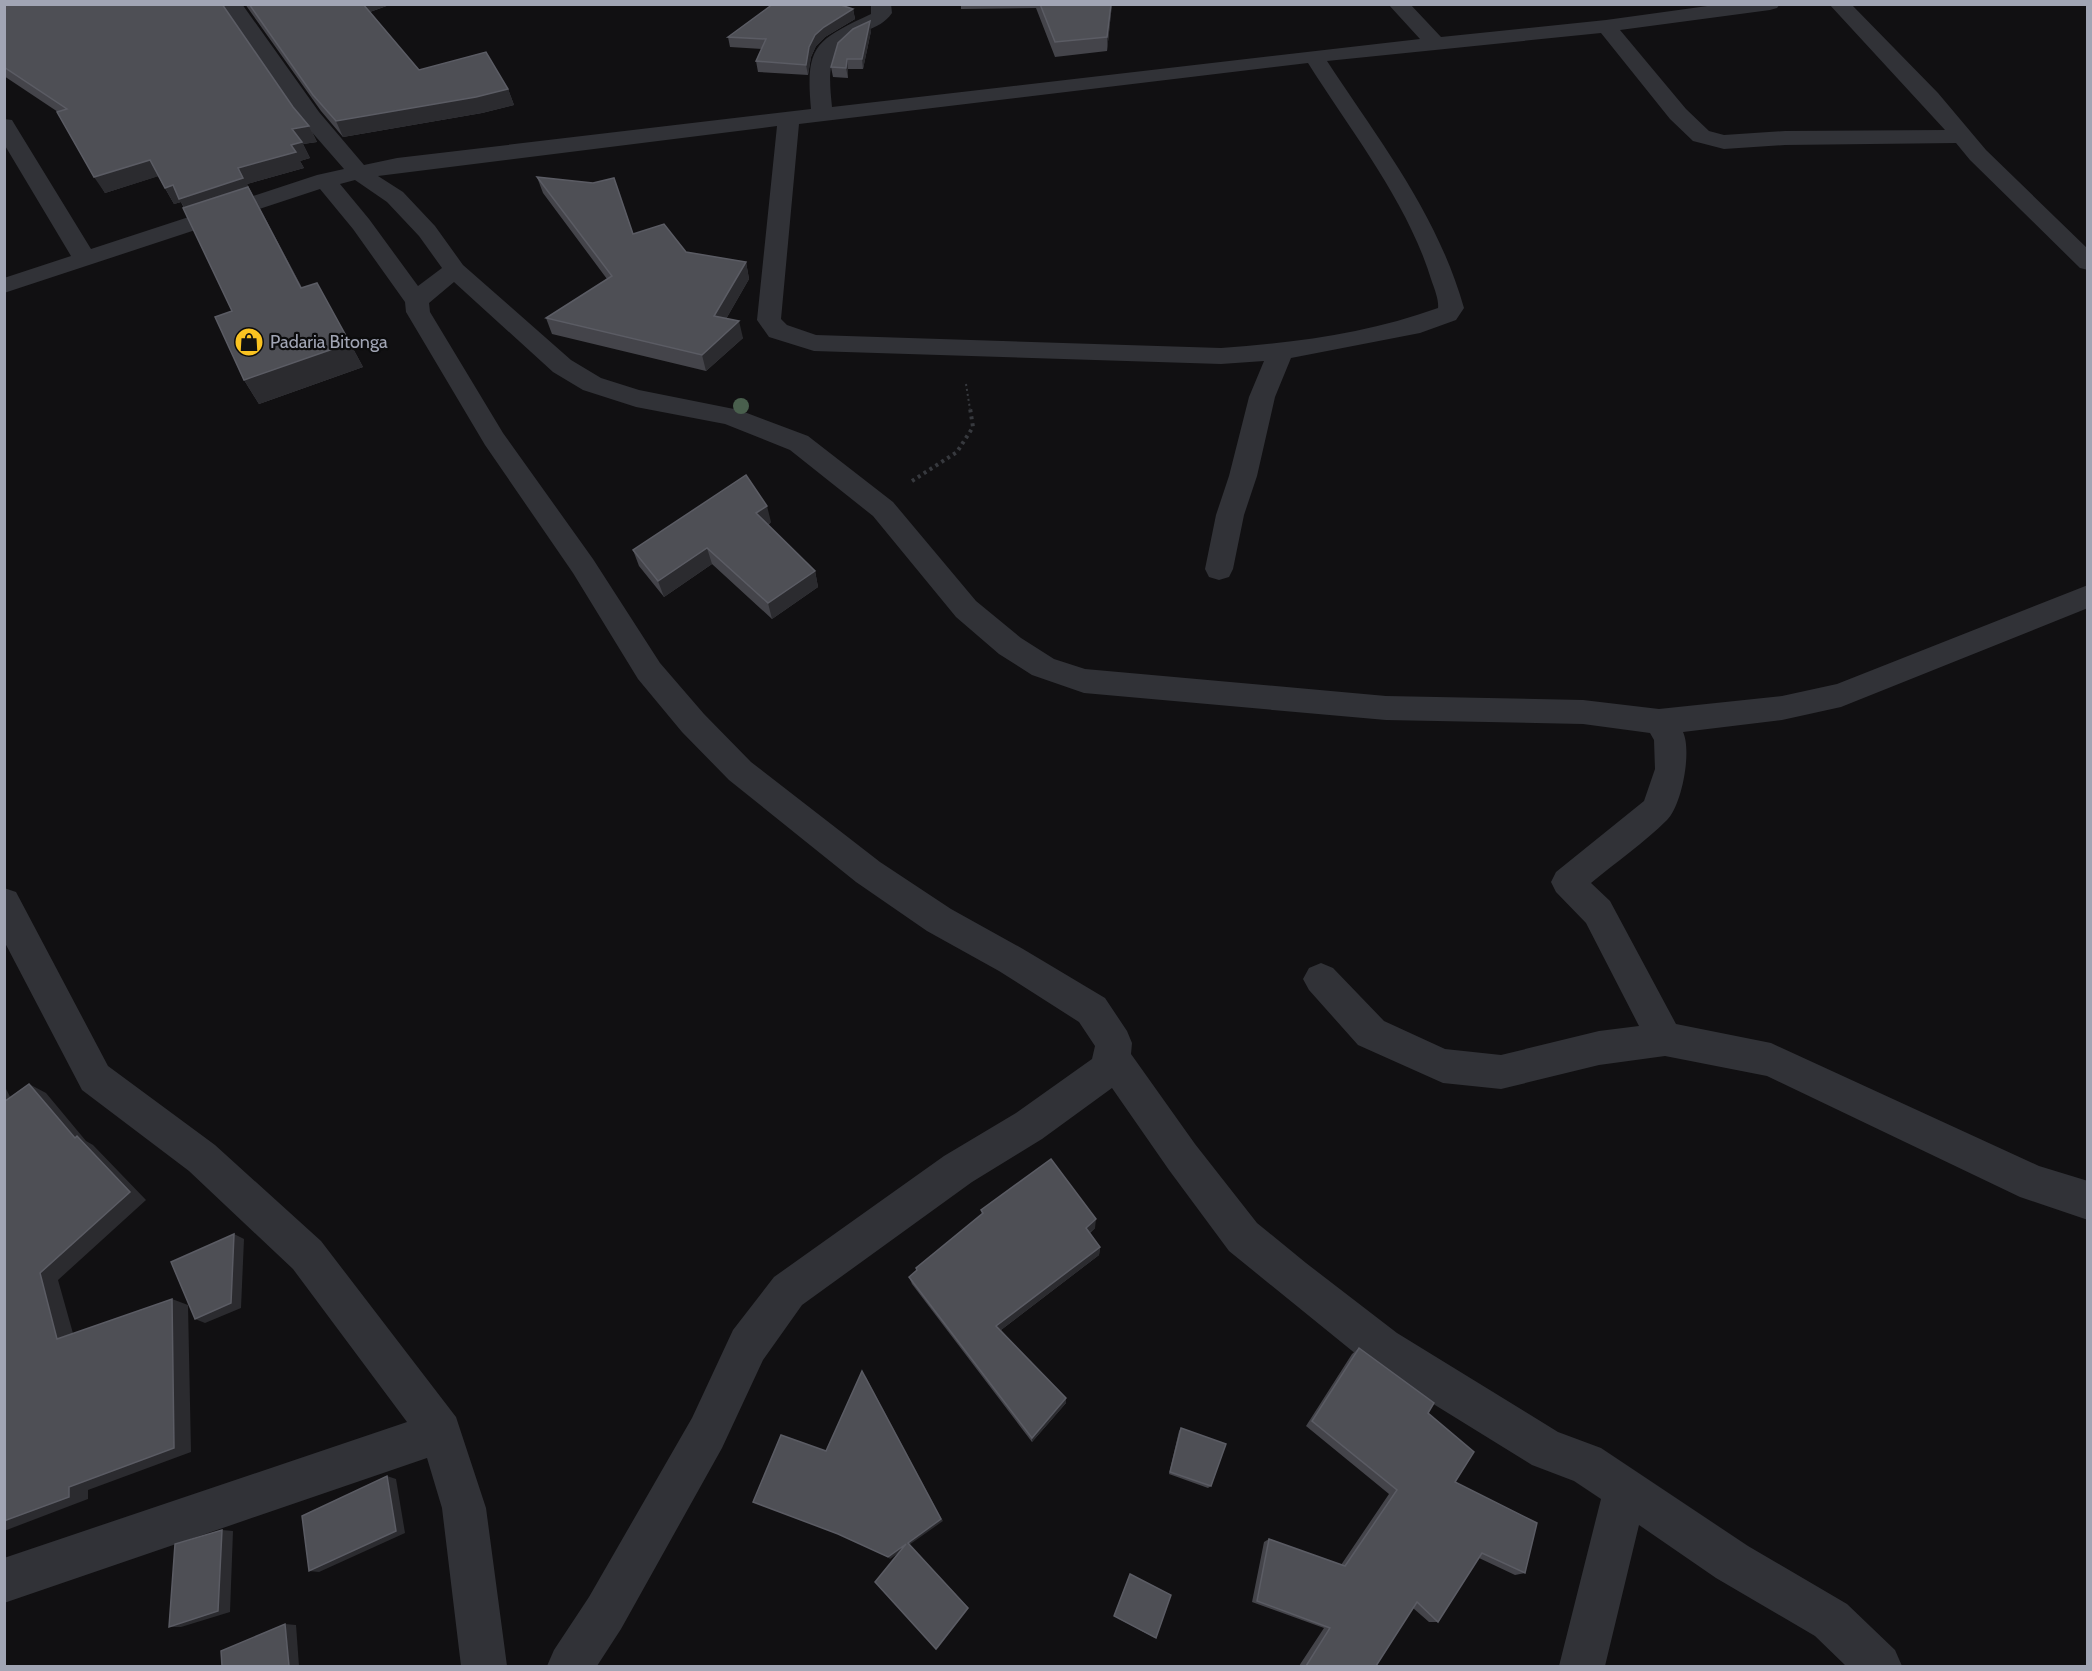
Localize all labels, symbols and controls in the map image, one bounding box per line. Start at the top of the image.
shop icon: Padaria Bitonga [233,326,265,358]
place label: Padaria Bitonga [270,331,388,353]

